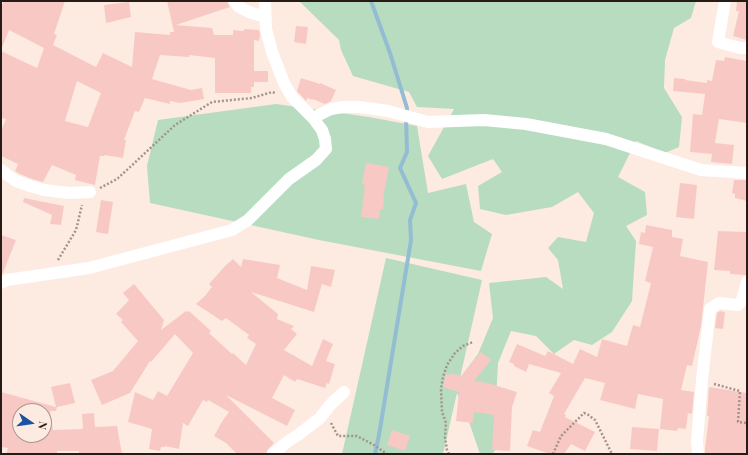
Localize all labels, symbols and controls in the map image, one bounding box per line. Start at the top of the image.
north arrow [12,403,52,443]
text: N [35,420,51,431]

